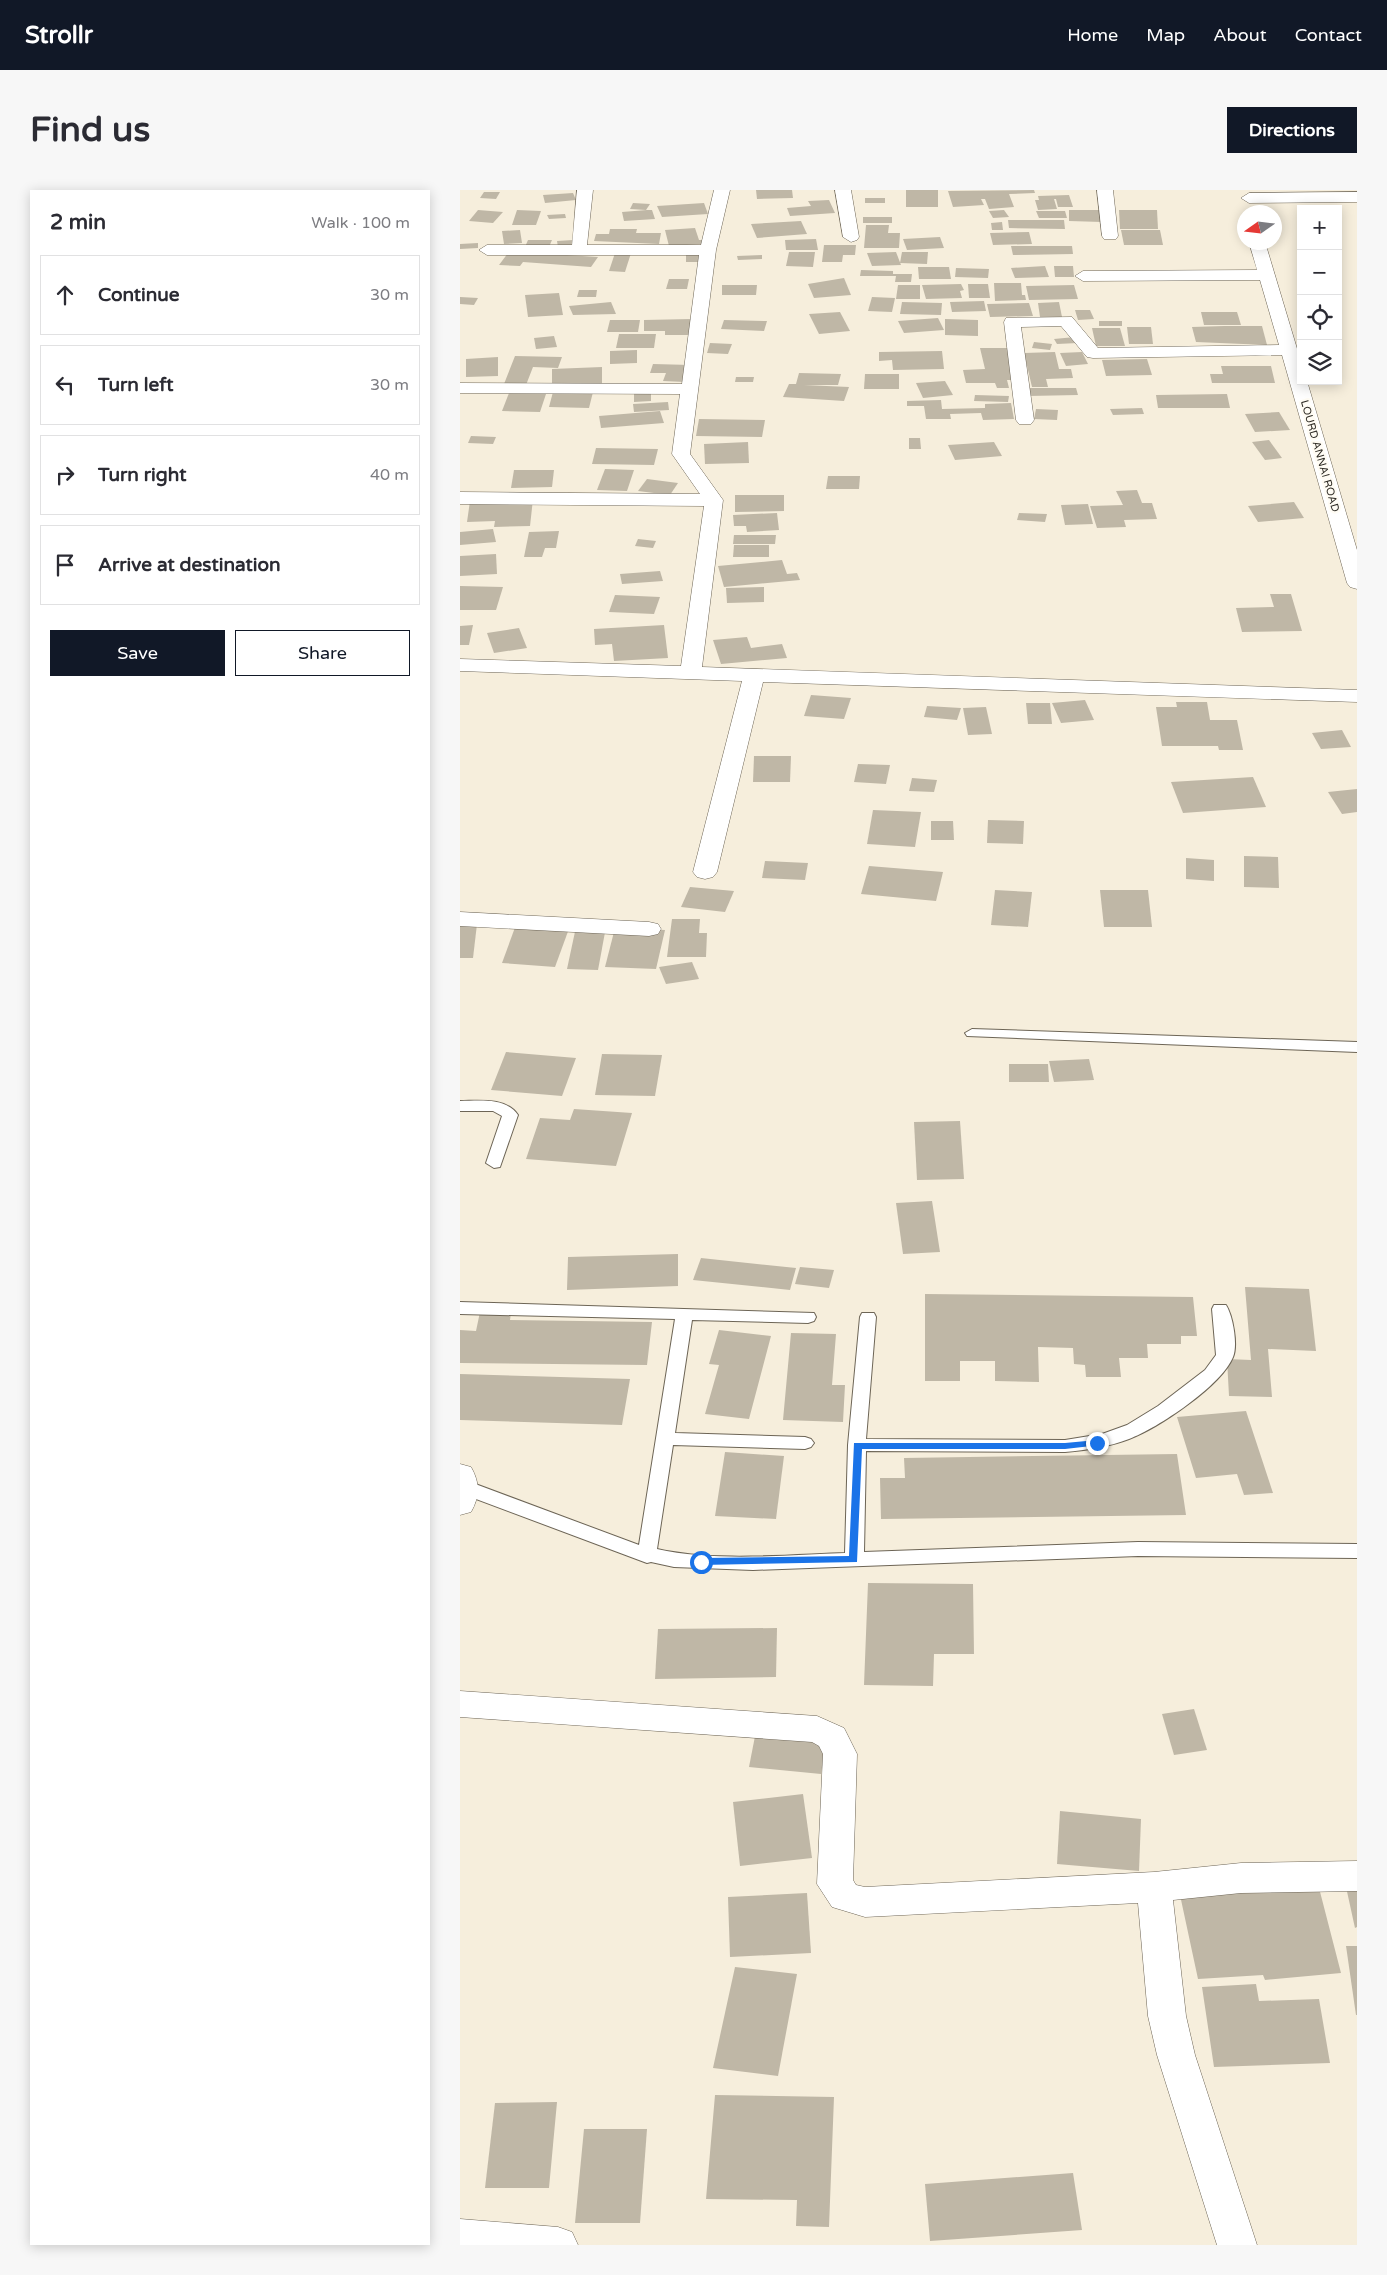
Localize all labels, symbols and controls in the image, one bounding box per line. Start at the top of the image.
text: Strollr [25,21,93,50]
text: Home [1067,24,1118,46]
text: Map [1146,24,1185,46]
text: About [1213,24,1267,46]
text: Contact [1295,24,1362,46]
button: Directions [1227,107,1357,153]
text: Find us [30,109,150,151]
north arrow [1237,205,1282,250]
map controls [1297,205,1342,385]
button: + [1297,205,1342,250]
text: 2 min [50,210,106,235]
text: Walk · 100 m [311,213,410,233]
button: − [1297,250,1342,295]
icon: ahead [51,281,79,309]
text: Continue [98,284,180,306]
text: 30 m [370,285,409,305]
button: locate [1297,295,1342,340]
button: layers [1297,340,1342,385]
icon: left [51,371,79,399]
text: Turn left [98,374,174,396]
text: 30 m [370,375,409,395]
street label: LOURD ANNAI ROAD [1298,399,1342,513]
icon: right [51,461,79,489]
text: Turn right [98,464,186,486]
text: 40 m [370,465,409,485]
icon: arrive [51,551,79,579]
text: Arrive at destination [98,554,281,576]
button: Save [50,630,225,676]
button: Share [235,630,410,676]
route end [1086,1432,1109,1455]
route start [690,1551,713,1574]

